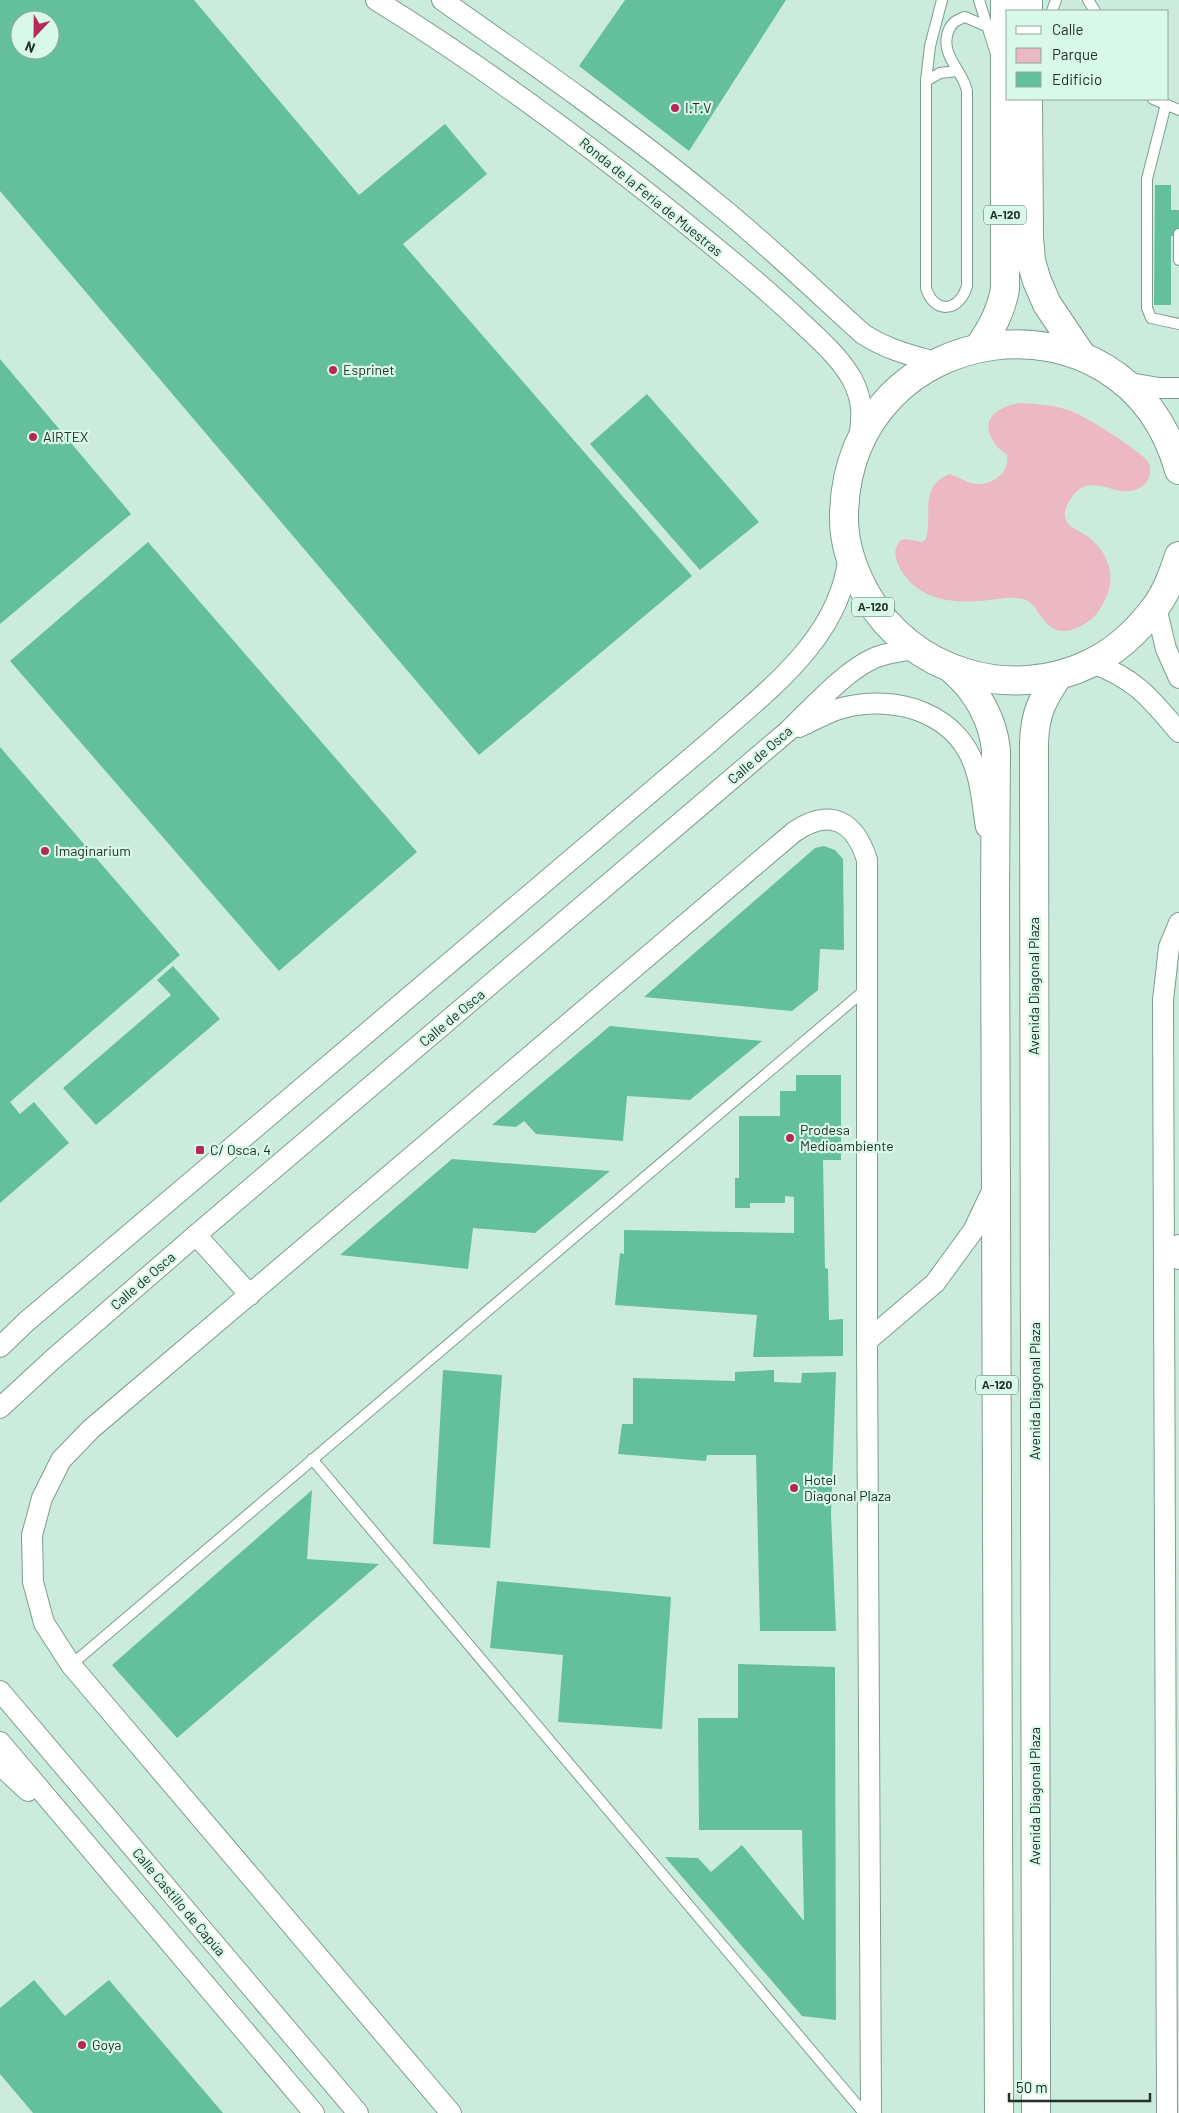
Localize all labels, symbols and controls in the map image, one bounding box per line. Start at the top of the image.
north arrow [10,10,60,60]
legend [1006,10,1169,100]
text: Calle [1052,20,1084,38]
text: N [22,38,37,57]
text: Parque [1052,45,1098,63]
text: Edificio [1052,70,1102,88]
place label: I.T.V [685,99,712,116]
marker: I.T.V [669,102,681,114]
street label: Ronda de la Feria de Muestras [576,134,727,260]
road number: A-120 [984,206,1026,224]
place label: Esprinet [343,361,395,378]
marker: Esprinet [327,364,339,376]
place label: AIRTEX [43,428,88,445]
marker: AIRTEX [27,431,39,443]
road number: A-120 [852,598,894,616]
street label: Calle de Osca [724,722,795,787]
place label: Imaginarium [55,842,131,859]
marker: Imaginarium [39,845,51,857]
street label: Avenida Diagonal Plaza [1025,917,1042,1055]
street label: Calle de Osca [416,985,488,1050]
place label: Prodesa Medioambiente [800,1121,894,1154]
marker: Prodesa Medioambiente [784,1132,796,1144]
place label: C/ Osca, 4 [210,1141,271,1158]
marker: C/ Osca, 4 [194,1144,206,1156]
street label: Calle de Osca [107,1248,178,1313]
street label: Avenida Diagonal Plaza [1026,1322,1043,1460]
road number: A-120 [976,1376,1018,1394]
place label: Hotel Diagonal Plaza [804,1471,891,1504]
marker: Hotel Diagonal Plaza [788,1482,800,1494]
street label: Avenida Diagonal Plaza [1026,1727,1043,1865]
street label: Calle Castillo de Capúa [129,1844,230,1959]
place label: Goya [92,2036,121,2053]
marker: Goya [76,2039,88,2051]
scale bar [1009,2070,1150,2102]
text: 50 m [1016,2078,1048,2096]

